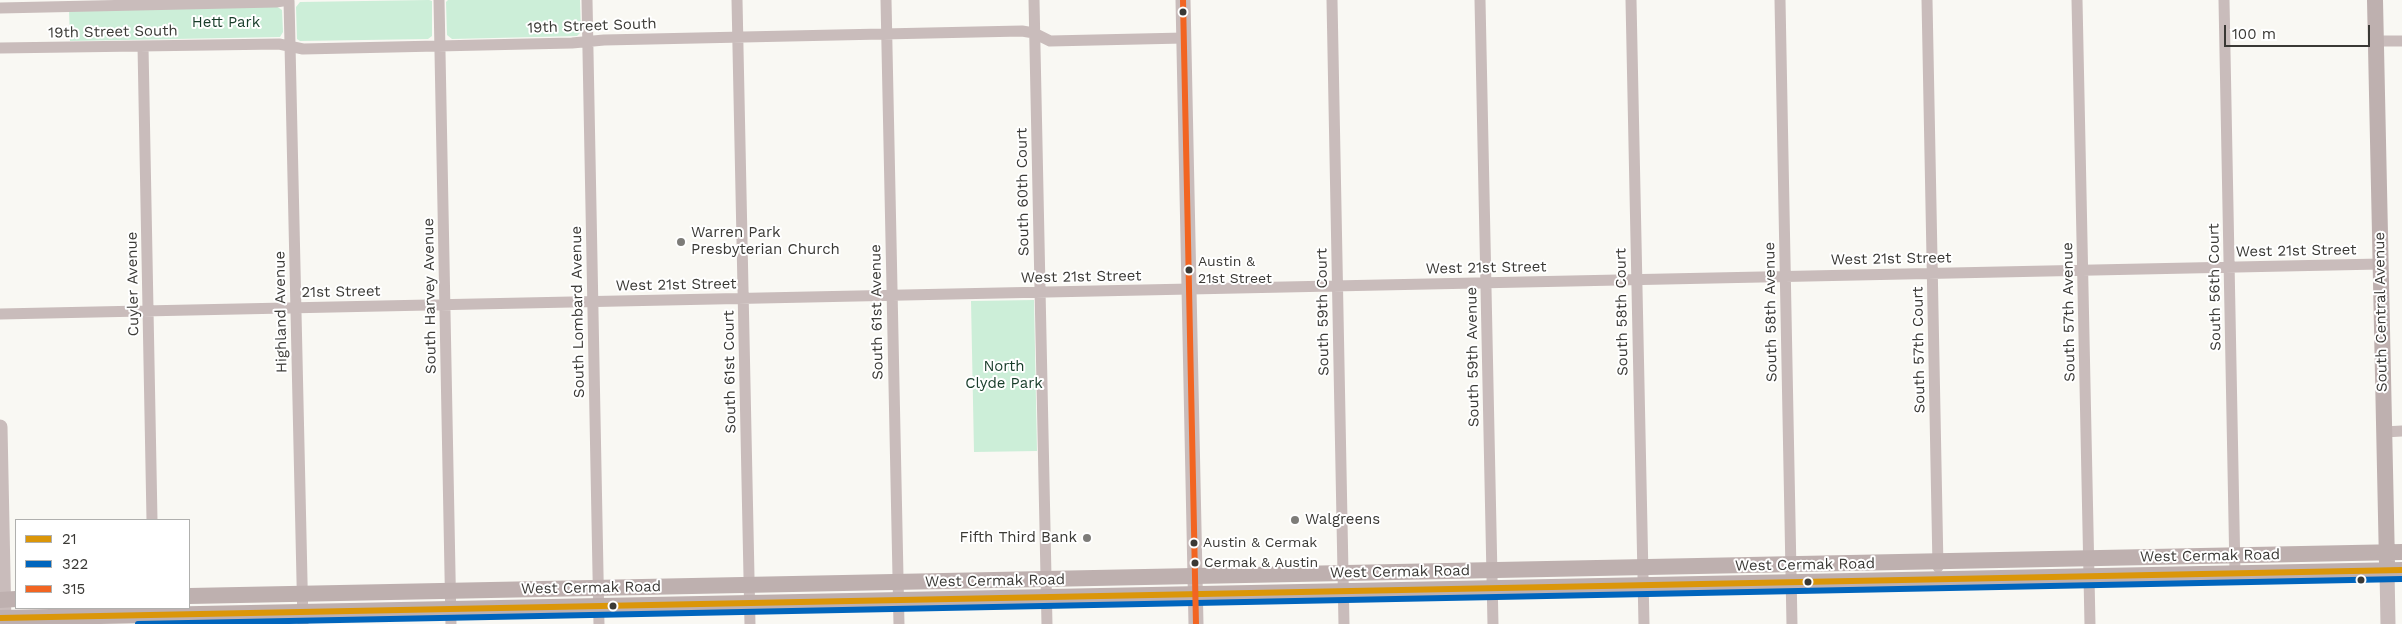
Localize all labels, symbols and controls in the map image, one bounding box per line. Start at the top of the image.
unlabelled marker [1178,7,1188,17]
park label: Hett Park [192,14,260,32]
street label: 19th Street South [527,15,657,37]
scale bar [2227,15,2373,47]
street label: 19th Street South [48,22,178,42]
text: 100 m [2232,25,2276,43]
street label: South 60th Court [1013,128,1033,256]
street label: South Harvey Avenue [420,218,440,374]
street label: South 56th Court [2205,223,2225,351]
place label: Warren Park Presbyterian Church [691,224,840,259]
street label: South Lombard Avenue [568,226,588,398]
street label: Cuyler Avenue [123,231,143,337]
street label: South Central Avenue [2371,232,2391,392]
marker: Warren Park Presbyterian Church [675,236,687,248]
street label: West 21st Street [2235,241,2357,261]
street label: South 58th Avenue [1761,242,1781,382]
street label: South 57th Avenue [2059,242,2079,382]
street label: South 61st Avenue [867,244,887,380]
street label: South 59th Court [1313,248,1333,376]
street label: South 58th Court [1612,248,1632,376]
street label: West 21st Street [1830,249,1952,269]
street label: Highland Avenue [271,251,291,373]
place label: Austin & 21st Street [1198,254,1272,286]
street label: West 21st Street [1425,258,1547,278]
marker: Austin & 21st Street [1184,265,1194,275]
street label: West 21st Street [1020,267,1142,287]
street label: West 21st Street [615,275,737,295]
street label: 21st Street [301,282,381,302]
street label: South 57th Court [1909,286,1929,414]
street label: South 59th Avenue [1463,287,1483,427]
street label: South 61st Court [720,310,740,434]
park label: North Clyde Park [965,358,1043,393]
place label: Walgreens [1305,511,1380,529]
marker: Walgreens [1289,514,1301,526]
legend [15,519,190,609]
place label: Fifth Third Bank [960,529,1077,547]
text: 21 [62,530,77,548]
marker: Fifth Third Bank [1081,532,1093,544]
place label: Austin & Cermak [1203,535,1317,551]
marker: Austin & Cermak [1189,538,1199,548]
street label: West Cermak Road [2140,546,2280,566]
text: 322 [62,555,88,573]
place label: Cermak & Austin [1204,555,1318,571]
street label: West Cermak Road [1735,555,1875,575]
marker: Cermak & Austin [1190,558,1200,568]
street label: West Cermak Road [1330,562,1470,582]
street label: West Cermak Road [925,571,1065,591]
unlabelled marker [2356,575,2366,585]
unlabelled marker [1803,577,1813,587]
street label: West Cermak Road [521,578,661,598]
text: 315 [62,580,85,598]
unlabelled marker [608,601,618,611]

